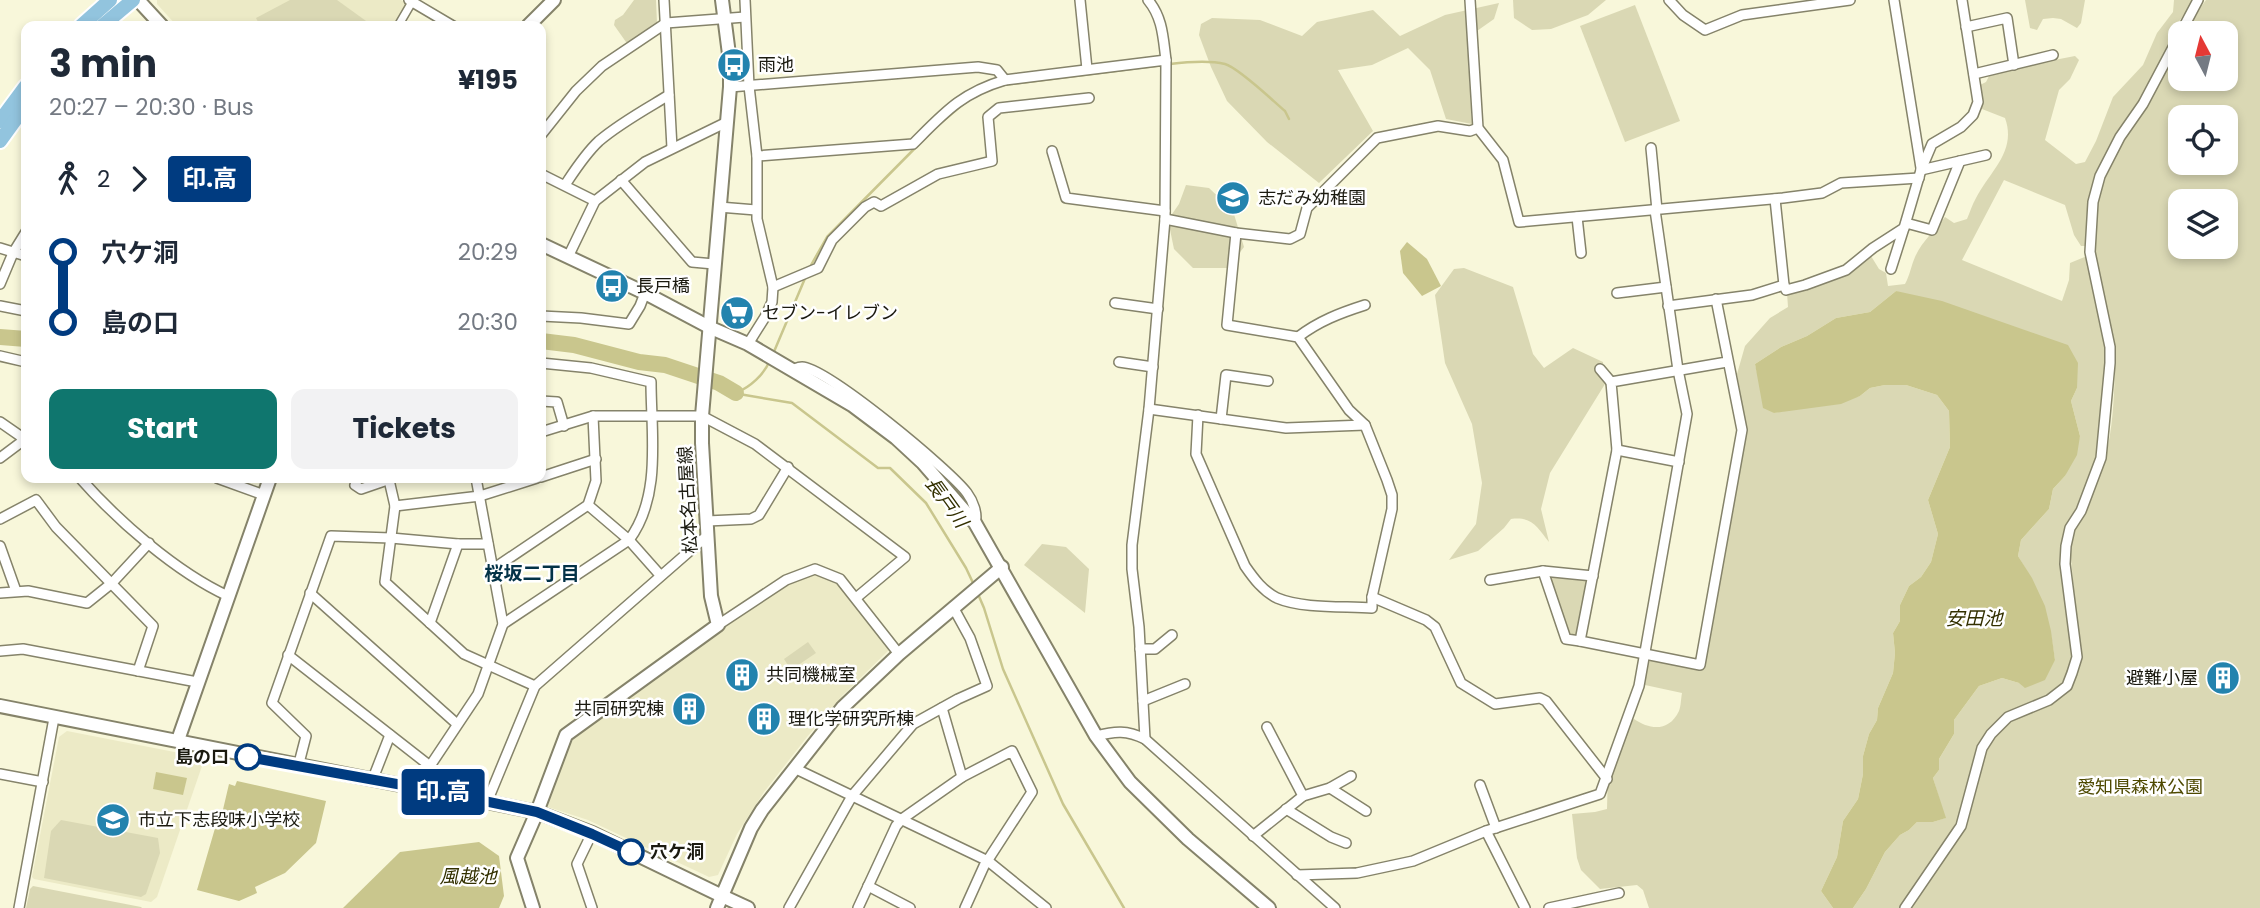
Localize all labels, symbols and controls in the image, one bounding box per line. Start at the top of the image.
north arrow [2168,21,2238,91]
map controls [2168,21,2238,259]
text: 3 min [49,37,157,90]
bus stop icon: 雨池 [715,46,753,84]
place label: 雨池 [758,52,794,77]
text: ¥195 [458,62,518,98]
text: 20:27 – 20:30 · Bus [49,91,254,123]
button: locate [2168,105,2238,175]
icon: walk [49,160,87,198]
icon: forward [120,160,158,198]
text: 印.高 [182,162,237,195]
text: 2 [97,163,110,195]
school or university icon: 志だみ幼稚園 [1214,179,1252,217]
place label: 志だみ幼稚園 [1258,185,1366,210]
button: layers [2168,189,2238,259]
text: 穴ケ洞 [101,235,179,271]
text: 20:29 [458,236,518,268]
bus stop icon: 長戸橋 [593,267,631,305]
place label: 長戸橋 [636,273,690,298]
supermarket icon: セブン-イレブン [718,294,756,332]
place label: セブン-イレブン [762,300,898,325]
text: 島の口 [101,305,179,341]
text: 20:30 [457,306,518,338]
button: Start [49,389,277,469]
button: Tickets [291,389,518,469]
street label: 松本名古屋線 [672,445,703,555]
water label: 長戸川 [919,471,975,535]
district label: 桜坂二丁目 [484,560,580,587]
water label: 安田池 [1945,605,2004,632]
building icon: 共同機械室 [723,656,761,694]
building icon: 避難小屋 [2204,659,2242,697]
place label: 共同機械室 [766,662,856,687]
place label: 避難小屋 [2126,665,2198,690]
building icon: 共同研究棟 [670,690,708,728]
place label: 共同研究棟 [574,696,664,721]
building icon: 理化学研究所棟 [745,700,783,738]
place label: 理化学研究所棟 [788,706,914,731]
place label: 島の口 [175,744,229,769]
marker: 島の口 [235,744,261,770]
line badge: 印.高 [403,769,483,815]
park label: 愛知県森林公園 [2077,774,2203,799]
text: 印.高 [416,775,470,808]
school or university icon: 市立下志段味小学校 [94,801,132,839]
place label: 市立下志段味小学校 [138,807,300,832]
marker: 穴ケ洞 [618,839,644,865]
place label: 穴ケ洞 [650,839,704,864]
water label: 風越池 [439,863,498,890]

